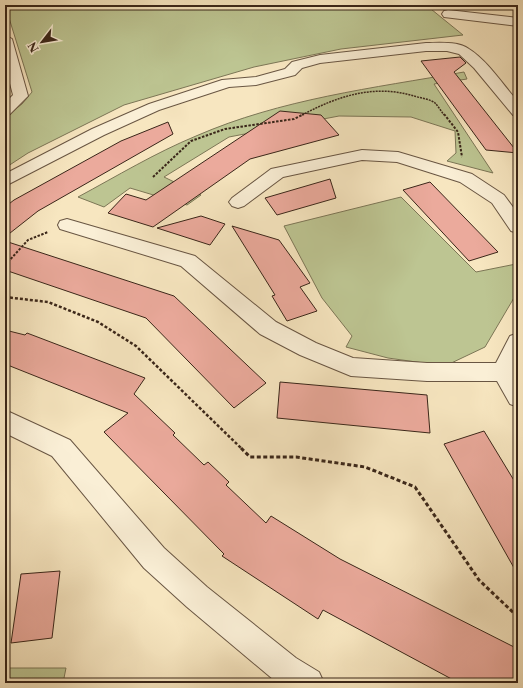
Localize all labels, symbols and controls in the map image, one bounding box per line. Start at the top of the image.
north arrow [22,22,62,62]
text: N [25,39,42,55]

